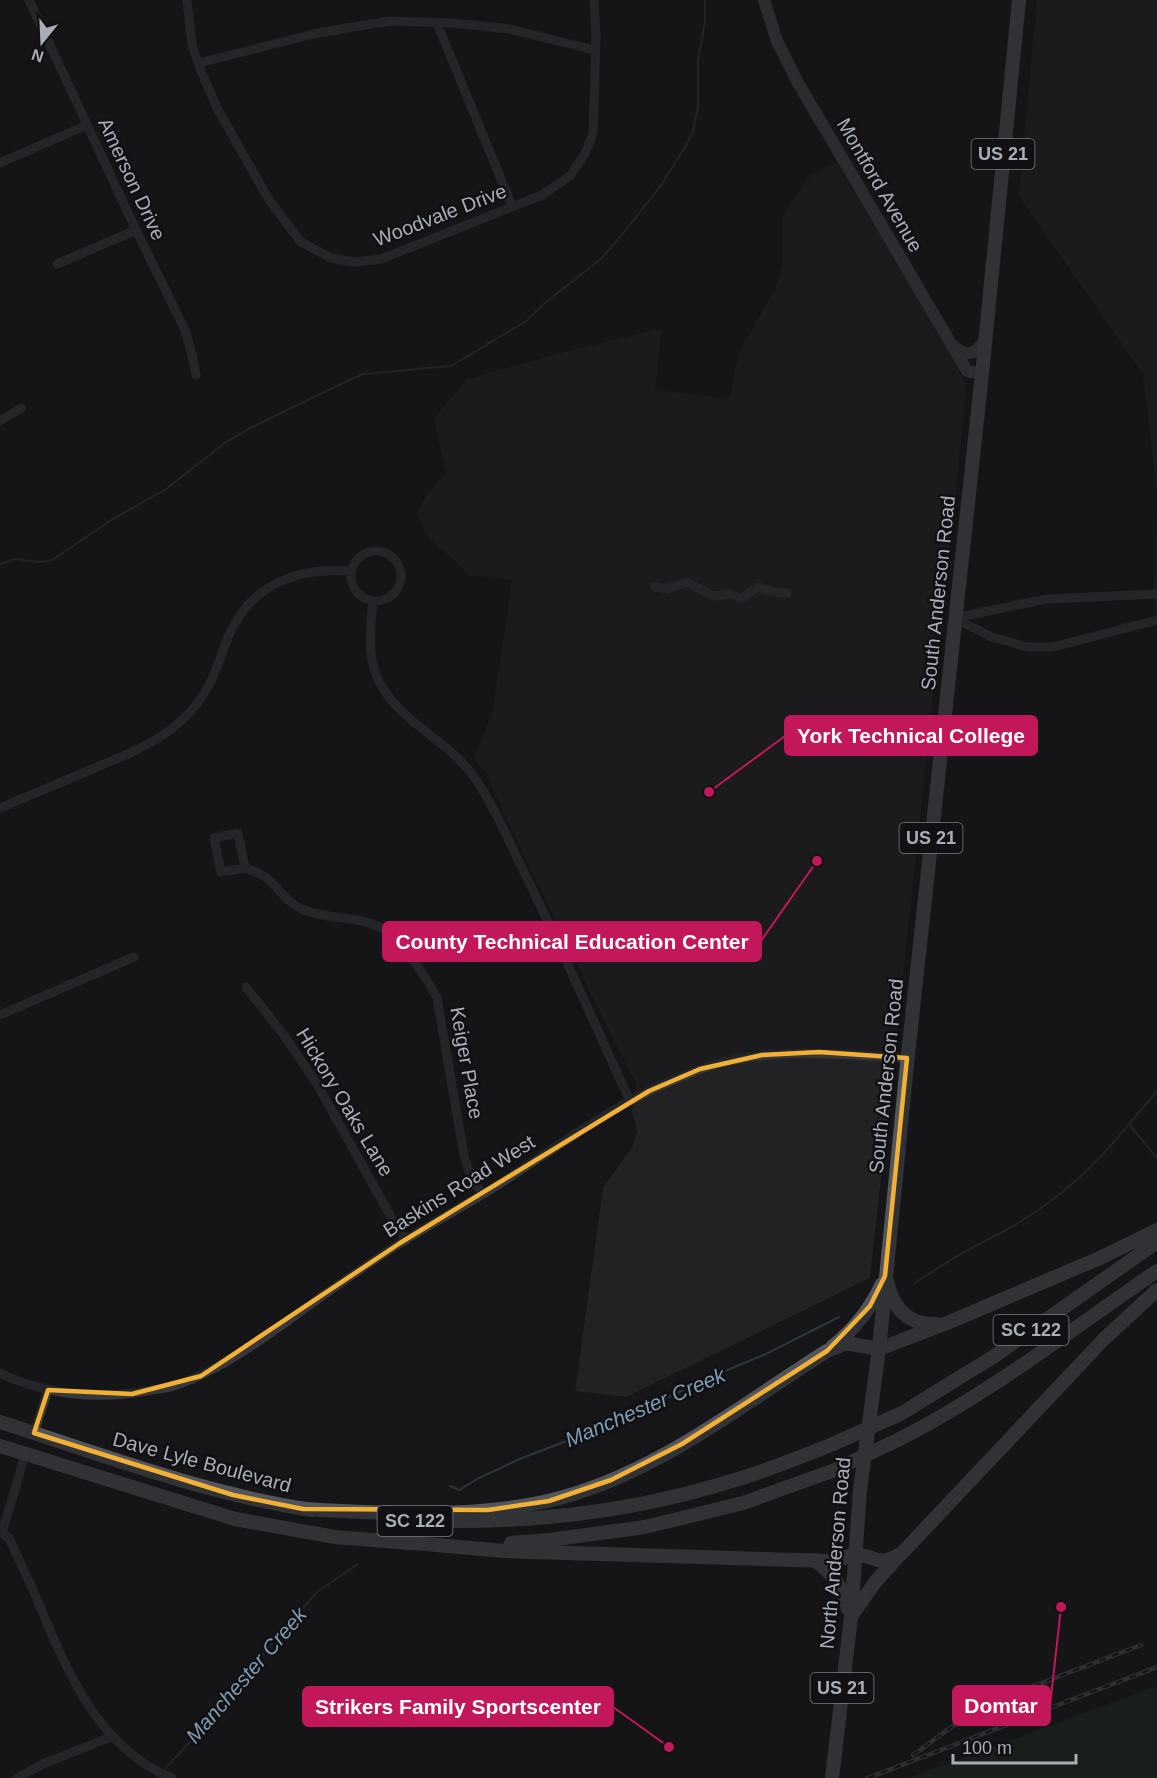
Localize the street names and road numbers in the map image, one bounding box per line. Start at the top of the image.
street label: Amerson Drive [94,114,170,244]
street label: Montford Avenue [833,114,927,256]
road number: US 21 [972,139,1034,169]
street label: Woodvale Drive [370,179,510,251]
street label: South Anderson Road [917,495,959,691]
road number: US 21 [900,823,962,853]
street label: South Anderson Road [865,978,907,1174]
street label: Keiger Place [446,1005,488,1121]
street label: Hickory Oaks Lane [292,1024,398,1180]
street label: Baskins Road West [379,1130,539,1241]
road number: SC 122 [994,1315,1068,1345]
street label: Dave Lyle Boulevard [110,1428,294,1496]
street label: North Anderson Road [816,1456,854,1650]
road number: SC 122 [378,1506,452,1536]
road number: US 21 [810,1673,874,1703]

